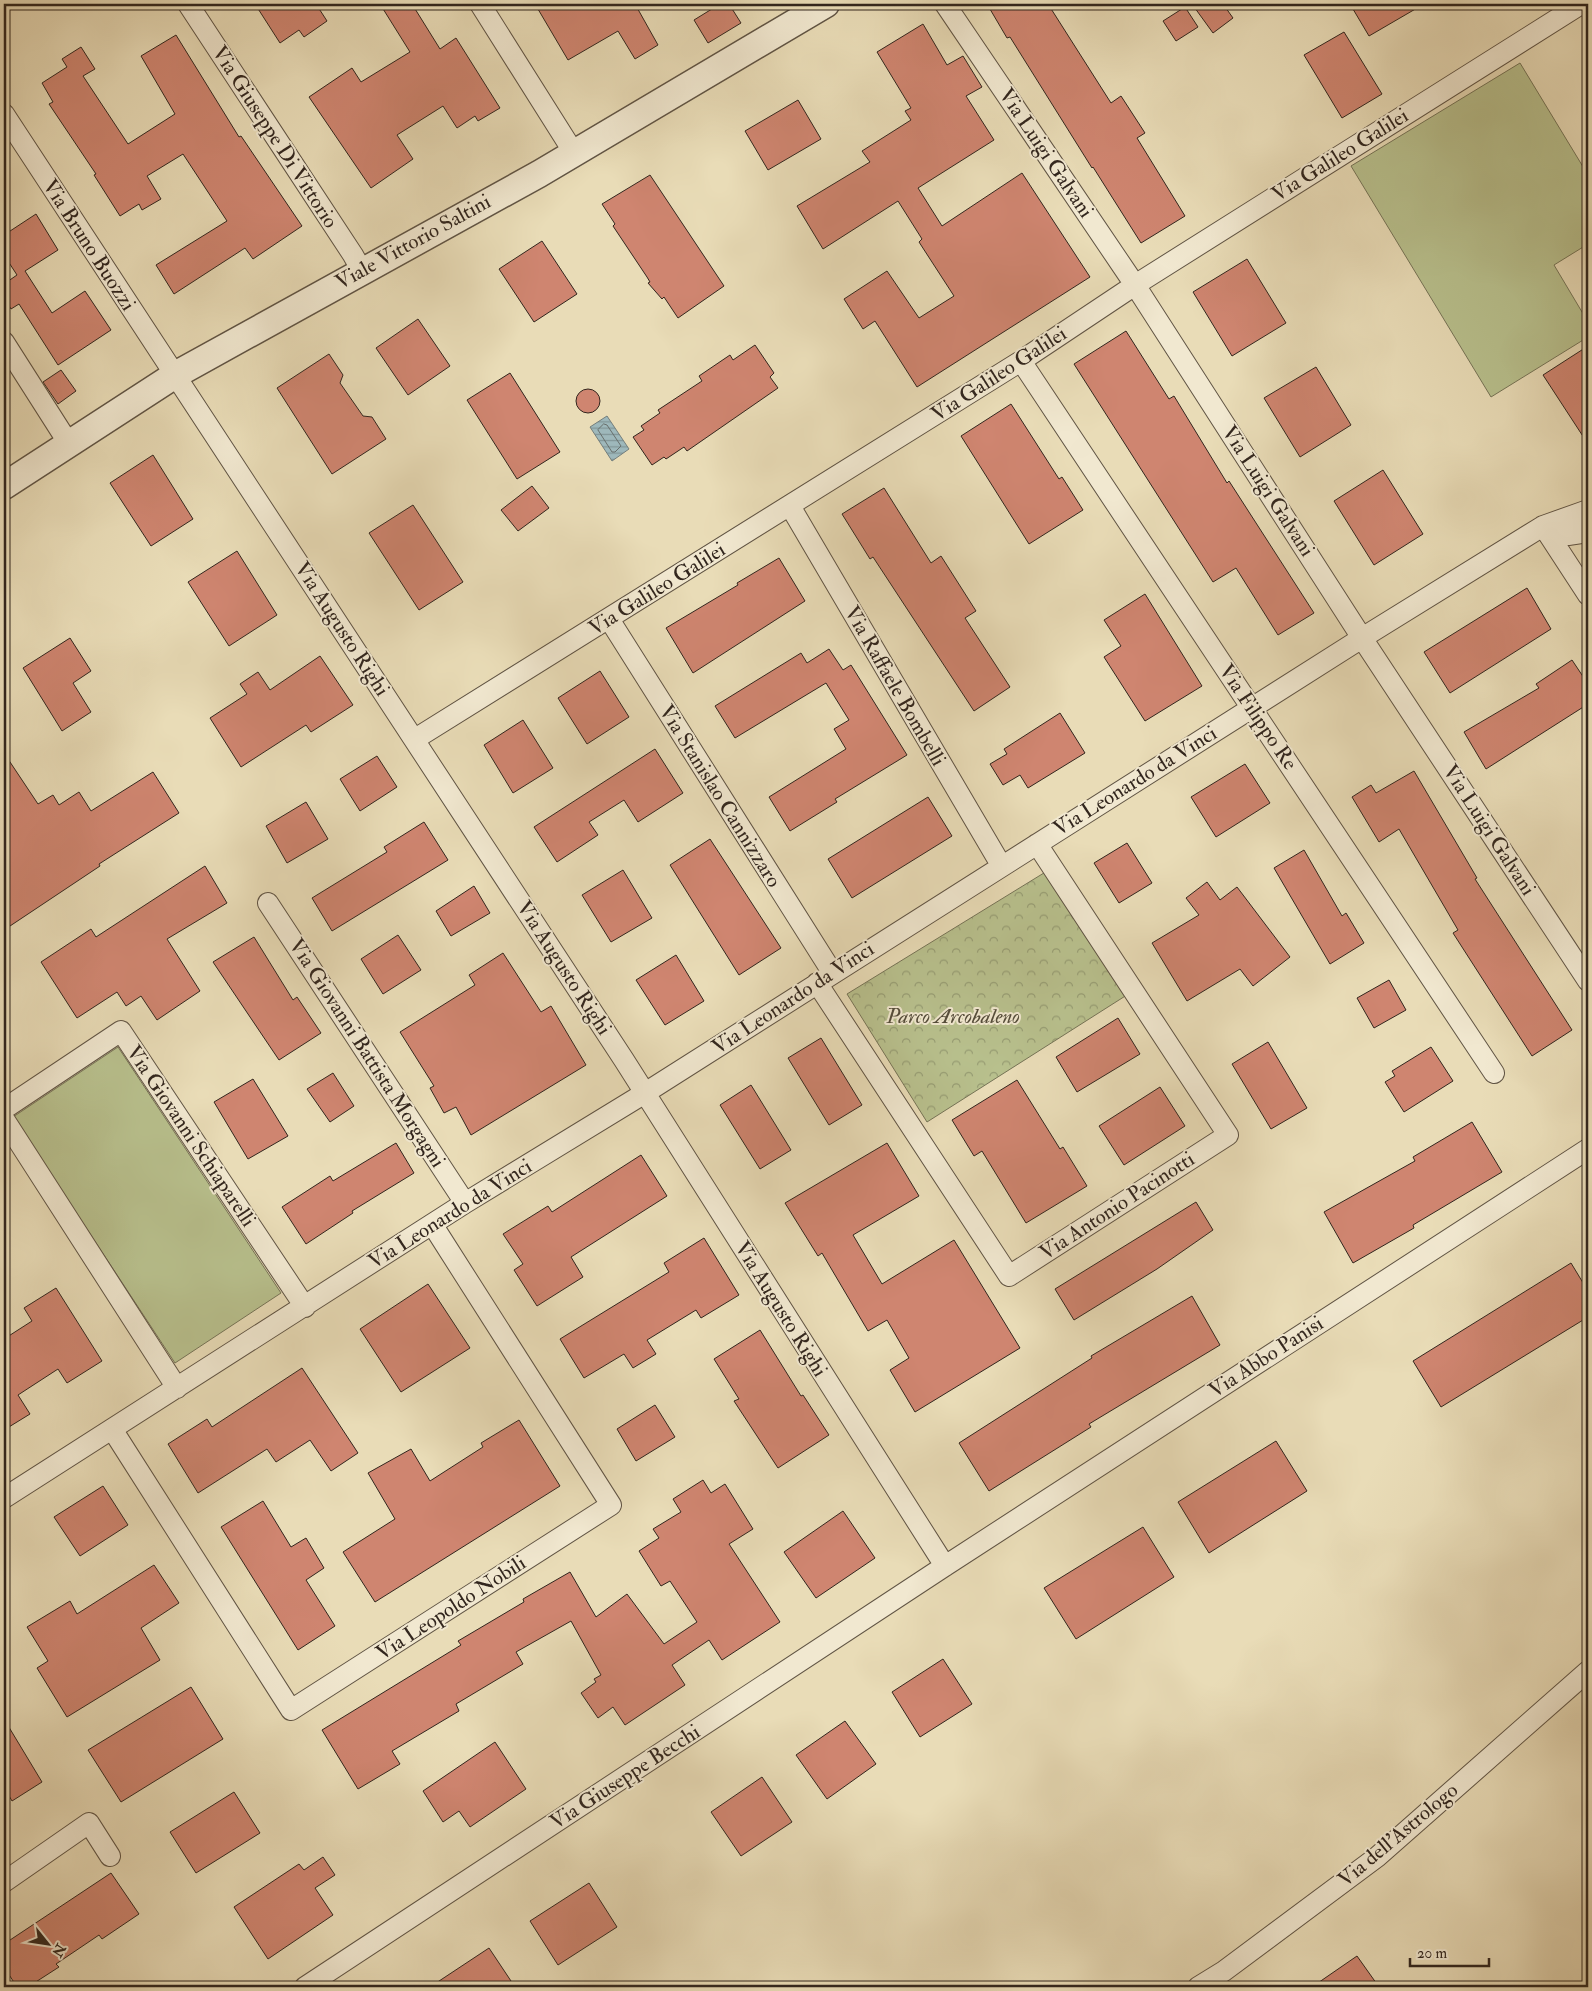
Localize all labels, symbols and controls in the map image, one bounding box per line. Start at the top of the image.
street label: Via Giuseppe Di Vittorio [206,41,344,233]
street label: Via Luigi Galvani [993,83,1100,223]
street label: Via Galileo Galilei [1267,102,1414,208]
street label: Via Bruno Buozzi [36,174,142,316]
street label: Viale Vittorio Saltini [331,188,496,296]
street label: Via Galileo Galilei [926,320,1072,428]
street label: Via Luigi Galvani [1216,420,1321,562]
street label: Via Galileo Galilei [584,536,731,642]
street label: Via Augusto Righi [288,557,396,702]
street label: Via Raffaele Bombelli [838,601,952,771]
street label: Via Filippo Re [1213,659,1304,775]
street label: Via Stanislao Cannizzaro [653,700,787,892]
street label: Via Leonardo da Vinci [1048,719,1222,842]
street label: Via Luigi Galvani [1437,759,1542,901]
street label: Via Augusto Righi [510,896,618,1041]
street label: Via Giovanni Battista Morgagni [283,933,451,1173]
street label: Via Leonardo da Vinci [707,935,880,1061]
park label: Parco Arcobaleno [885,1003,1020,1030]
street label: Via Giovanni Schiaparelli [120,1040,262,1232]
street label: Via Antonio Pacinotti [1034,1146,1200,1266]
street label: Via Leonardo da Vinci [363,1152,537,1275]
street label: Via Augusto Righi [728,1236,834,1382]
street label: Via Abbo Panisi [1203,1310,1329,1404]
street label: Via Leopoldo Nobili [371,1549,531,1667]
street label: Via Giuseppe Becchi [545,1718,706,1836]
street label: Via dell'Astrologo [1332,1777,1464,1893]
north arrow [22,1918,72,1968]
scale bar [1410,1936,1488,1968]
text: N [48,1940,70,1960]
text: 20 m [1417,1944,1447,1963]

